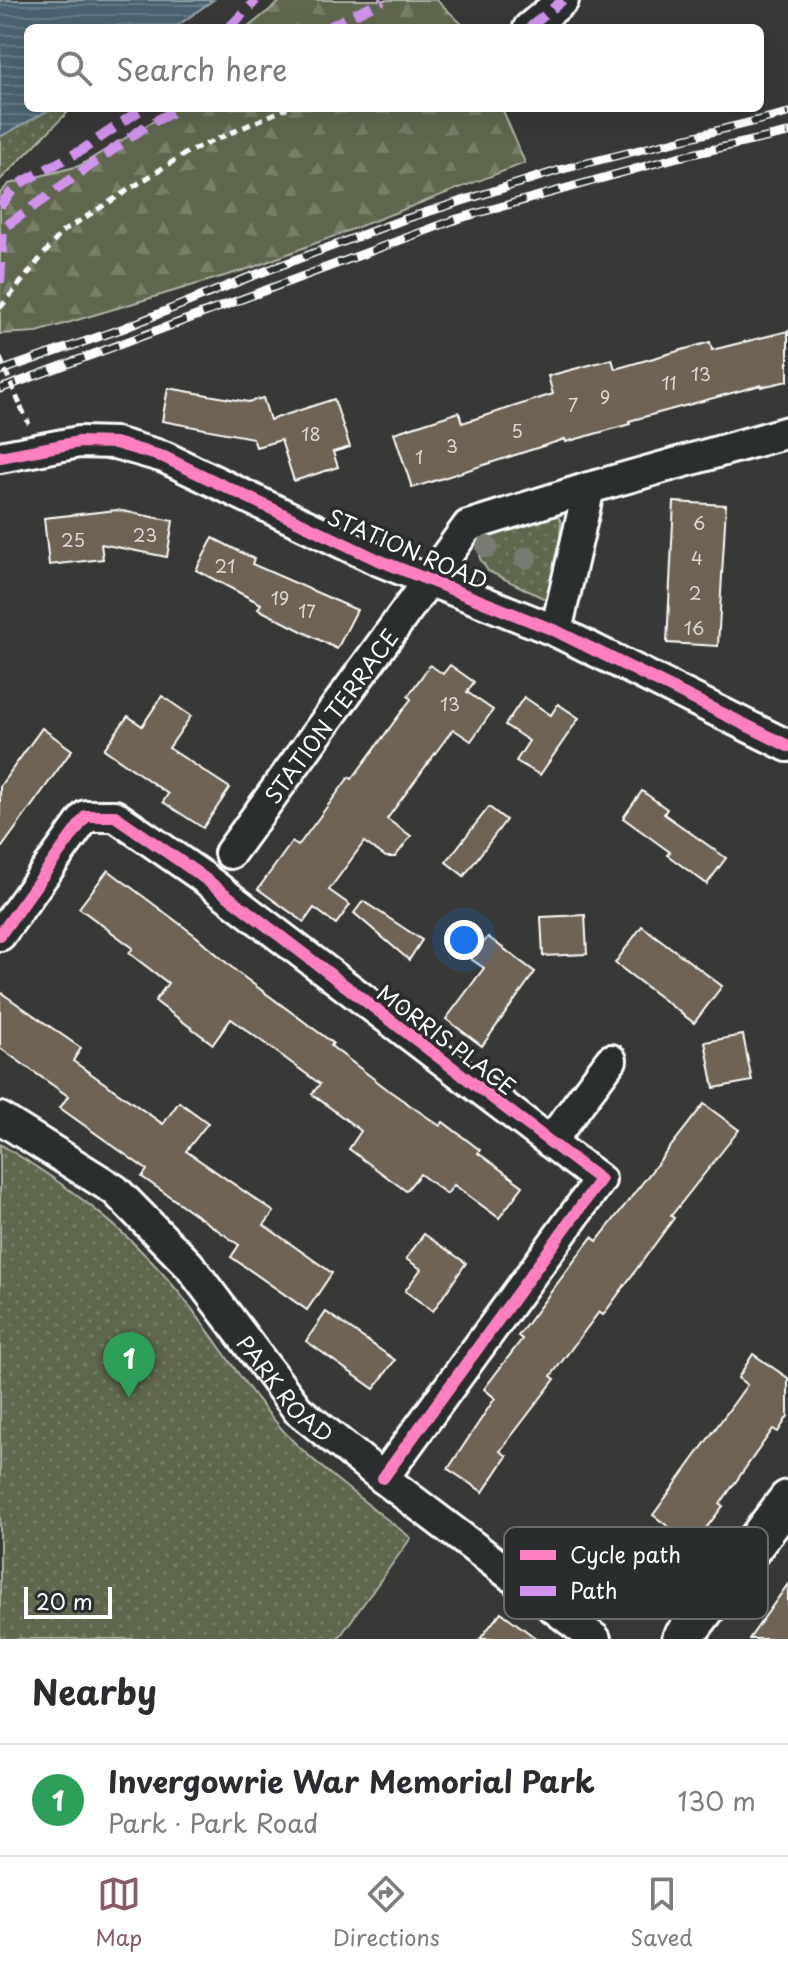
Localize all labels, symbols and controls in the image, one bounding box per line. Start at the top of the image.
search box [24,24,764,112]
icon: search [52,46,96,90]
text: Search here [116,46,288,91]
house number: 13 [691,360,711,387]
house number: 11 [661,369,677,396]
house number: 9 [600,383,610,410]
house number: 7 [568,391,578,418]
house number: 5 [511,417,523,444]
house number: 18 [301,420,321,447]
house number: 3 [446,432,458,459]
house number: 1 [415,443,423,470]
street label: STATION ROAD [323,499,493,597]
house number: 6 [693,509,705,536]
house number: 23 [133,521,157,548]
house number: 25 [61,526,85,553]
house number: 4 [691,544,703,571]
house number: 21 [215,552,235,579]
house number: 2 [689,579,701,606]
house number: 19 [271,584,289,611]
house number: 17 [298,597,316,624]
house number: 16 [684,614,704,641]
street label: STATION TERRACE [255,621,405,810]
house number: 13 [440,690,460,717]
your location [444,920,484,960]
street label: MORRIS PLACE [371,976,523,1102]
street label: PARK ROAD [230,1327,341,1449]
pin: 1 [103,1332,155,1398]
legend [504,1527,768,1619]
text: Cycle path [570,1537,681,1570]
text: Path [570,1573,618,1606]
scale bar [24,1583,112,1619]
text: 20 m [36,1584,93,1617]
text: Nearby [32,1665,157,1717]
text: Invergowrie War Memorial Park [108,1758,595,1803]
text: 1 [52,1781,64,1820]
text: 130 m [677,1781,756,1820]
text: Park · Park Road [108,1803,318,1842]
tab: Map [95,1872,142,1953]
tab: Directions [333,1872,440,1953]
tab: Saved [630,1872,693,1953]

